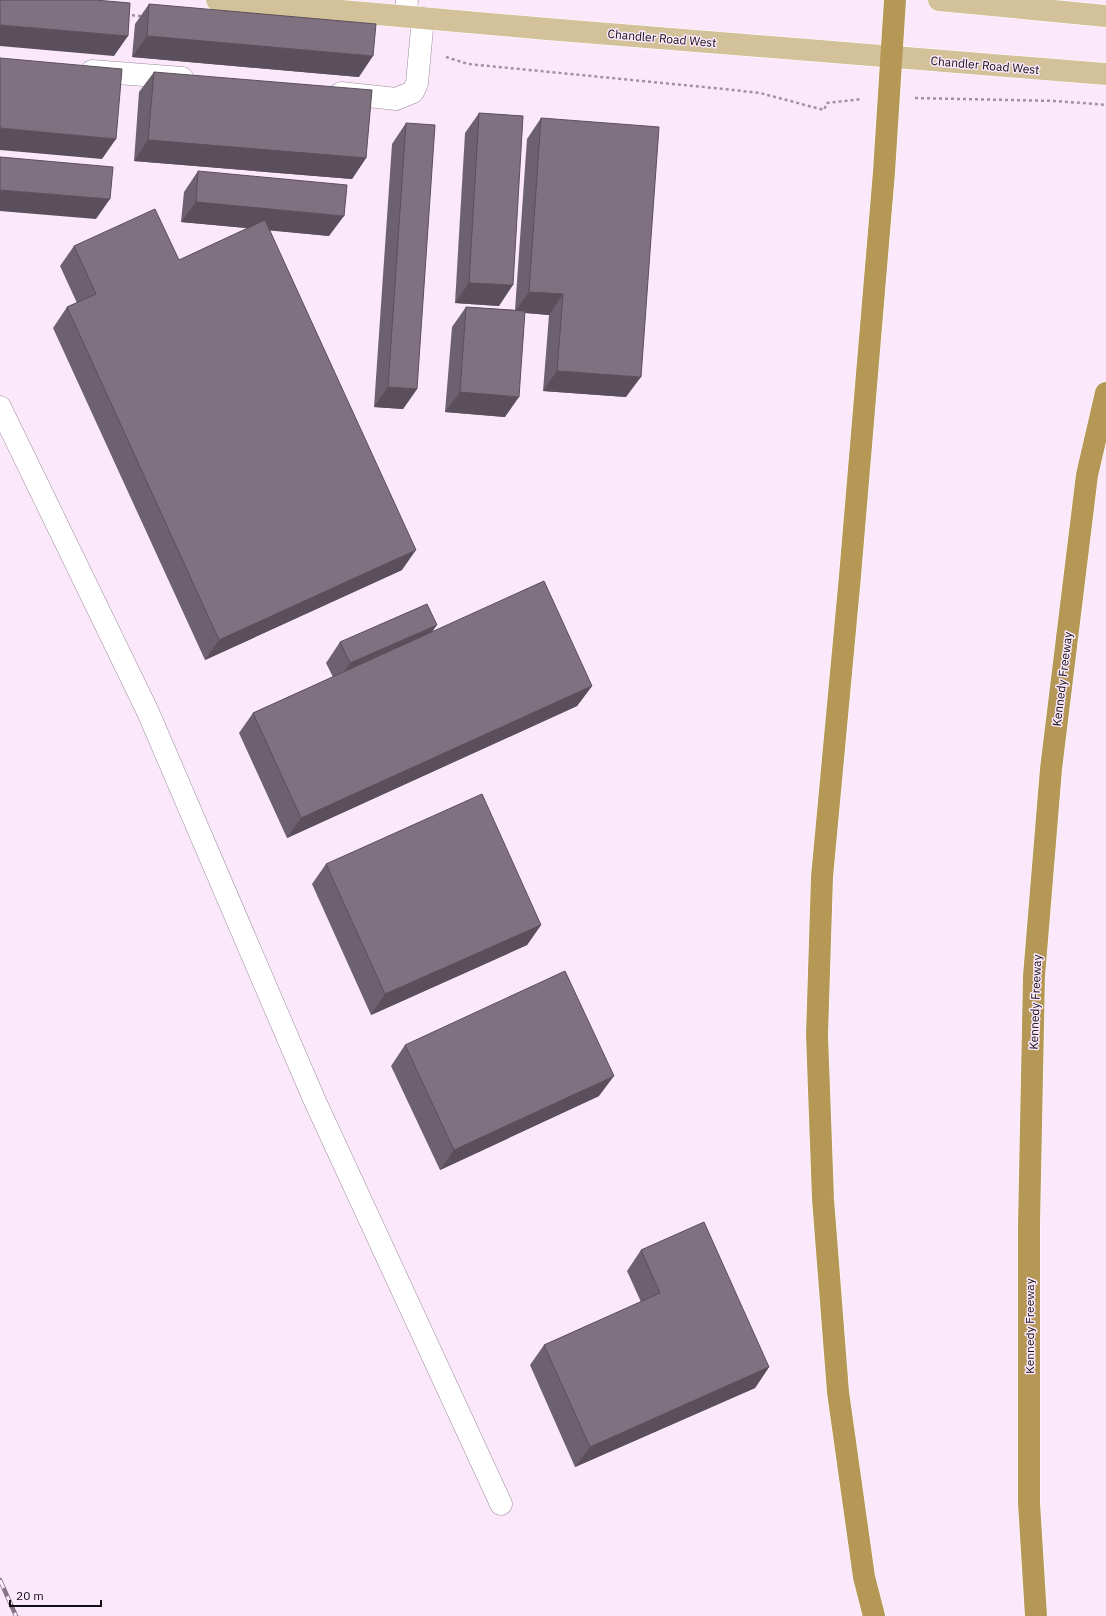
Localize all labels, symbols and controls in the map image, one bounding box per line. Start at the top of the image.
street label: Chandler Road West [607,26,717,50]
street label: Chandler Road West [930,53,1040,77]
street label: Kennedy Freeway [1049,631,1075,727]
street label: Kennedy Freeway [1026,954,1044,1050]
street label: Kennedy Freeway [1022,1278,1037,1374]
scale bar [10,1582,101,1608]
text: 20 m [16,1588,44,1603]

